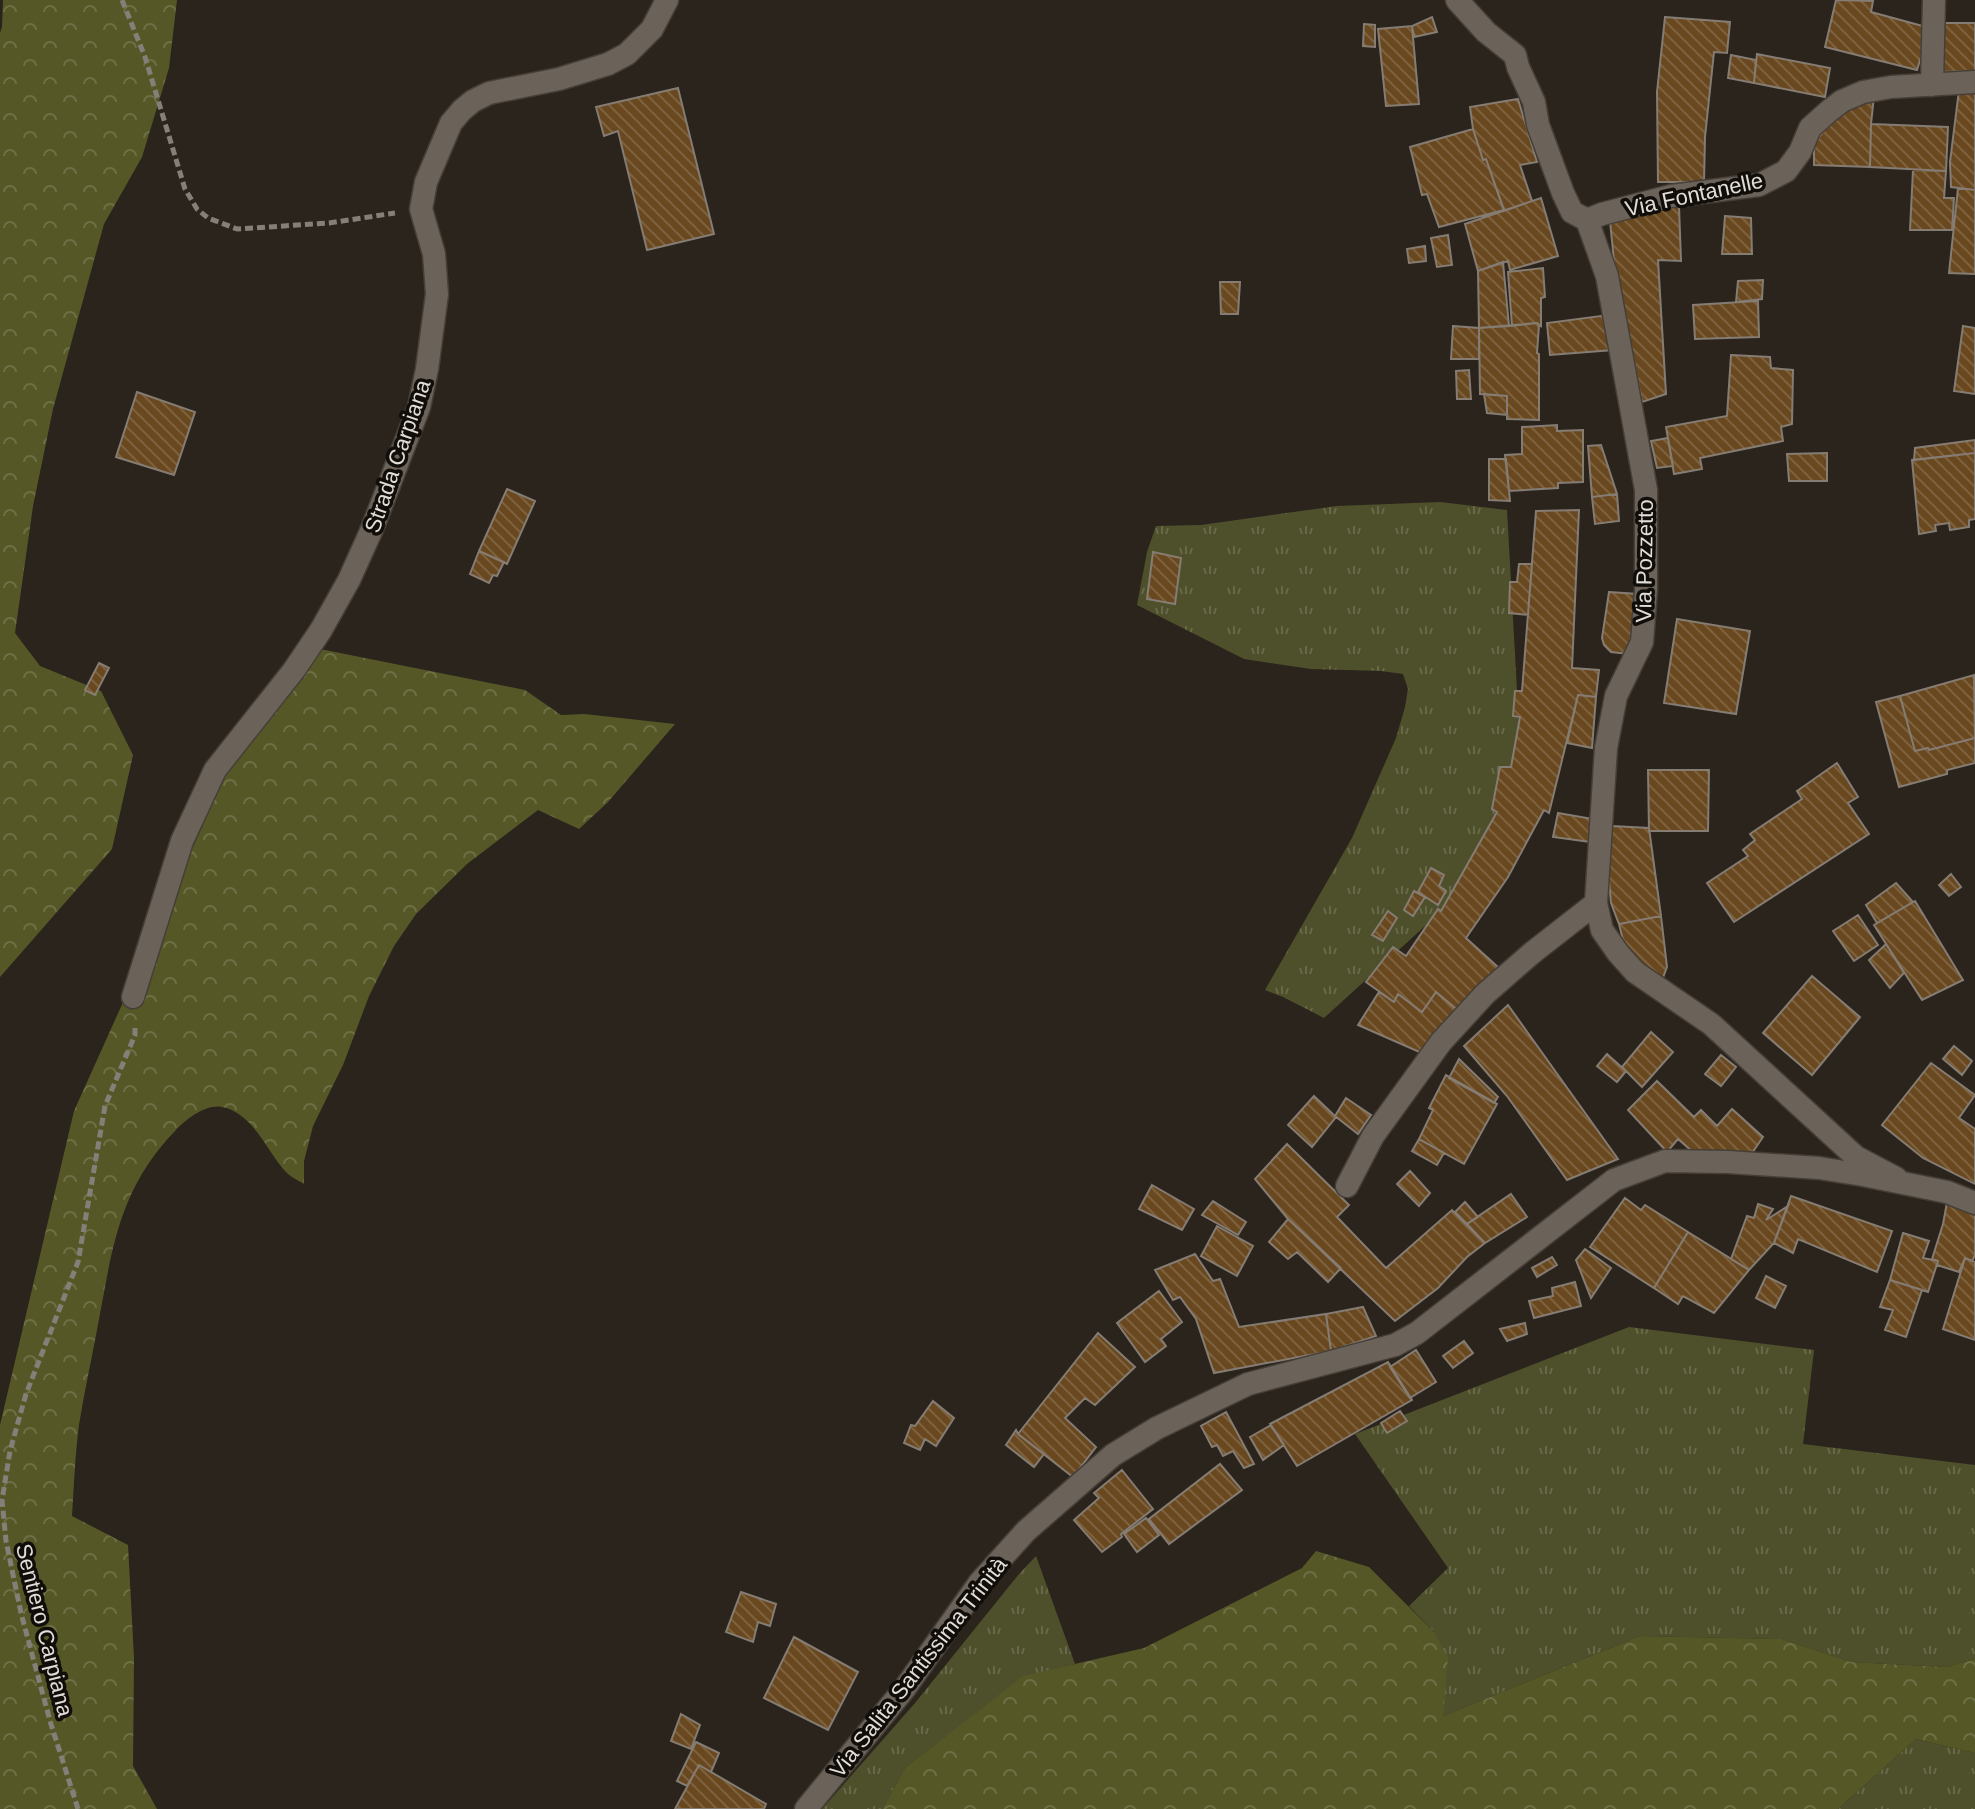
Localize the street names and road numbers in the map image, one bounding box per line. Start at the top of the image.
street label: Via Fontanelle [1623,168,1765,221]
street label: Strada Carpiana [360,376,436,536]
street label: Via Pozzetto [1631,499,1658,623]
street label: Sentiero Carpiana [11,1541,78,1720]
street label: Via Salita Santissima Trinità [825,1552,1013,1782]

